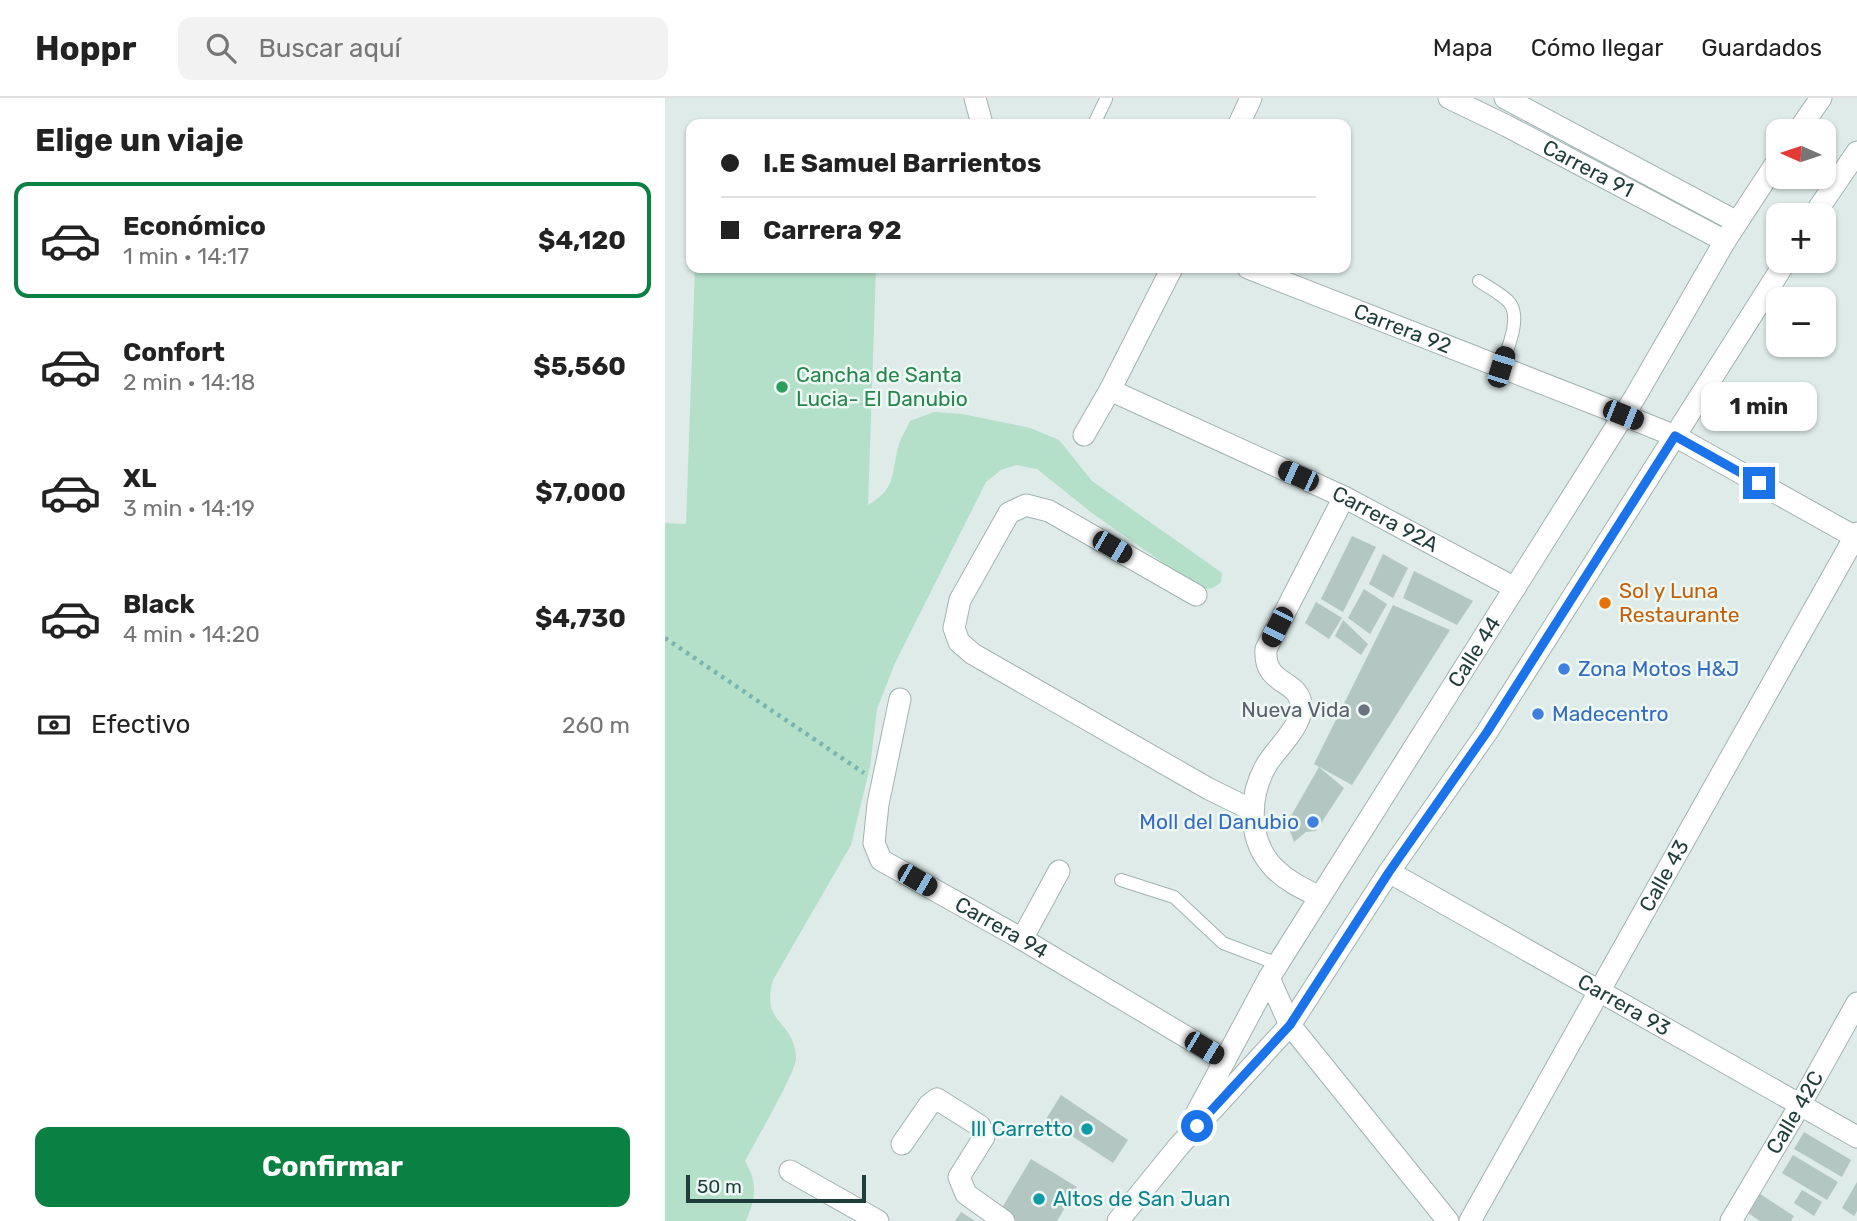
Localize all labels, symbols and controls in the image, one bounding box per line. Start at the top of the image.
search box [178,17,668,80]
text: Hoppr [35,29,136,68]
icon: search [202,29,240,67]
text: Buscar aquí [258,33,401,64]
text: Mapa [1433,34,1493,62]
text: Cómo llegar [1531,34,1663,62]
text: Guardados [1701,34,1822,62]
north arrow [1766,119,1836,189]
map controls [1766,119,1836,357]
text: Elige un viaje [35,121,244,159]
street label: Carrera 91 [1539,134,1638,202]
text: I.E Samuel Barrientos [763,148,1041,179]
button: + [1766,203,1836,273]
icon: car [39,209,102,272]
text: Económico [123,211,266,242]
text: Carrera 92 [763,215,902,246]
text: $4,120 [538,225,626,256]
text: 1 min · 14:17 [123,242,249,270]
button: − [1766,287,1836,357]
street label: Carrera 92 [1350,298,1455,358]
icon: car [39,335,102,398]
text: Confort [123,337,225,368]
car [1485,344,1518,390]
text: $5,560 [533,351,626,382]
place label: Cancha de Santa Lucia- El Danubio [796,362,968,411]
text: 2 min · 14:18 [123,368,255,396]
marker: Cancha de Santa Lucia- El Danubio [774,379,790,395]
callout: 1 min [1701,382,1817,430]
text: 1 min [1730,392,1788,420]
car [1600,397,1647,433]
car [1275,458,1322,494]
icon: car [39,461,102,524]
text: XL [123,463,156,494]
route end [1743,467,1775,499]
text: $7,000 [535,477,626,508]
street label: Carrera 92A [1329,480,1443,557]
text: 3 min · 14:19 [123,494,255,522]
car [1089,527,1136,567]
place label: Sol y Luna Restaurante [1619,578,1739,627]
icon: car [39,587,102,650]
text: Black [123,589,195,620]
marker: Sol y Luna Restaurante [1597,595,1613,611]
text: $4,730 [535,603,626,634]
car [1259,604,1296,650]
street label: Calle 44 [1442,612,1506,692]
text: 4 min · 14:20 [123,620,260,648]
place label: Zona Motos H&J [1578,656,1739,681]
marker: Zona Motos H&J [1556,661,1572,677]
place label: Nueva Vida [1241,697,1350,722]
place label: Madecentro [1552,701,1669,726]
marker: Nueva Vida [1356,702,1372,718]
icon: cash [35,706,73,744]
marker: Madecentro [1530,706,1546,722]
text: Efectivo [91,709,190,740]
text: 260 m [562,711,630,739]
place label: Moll del Danubio [1139,809,1299,834]
marker: Moll del Danubio [1305,814,1321,830]
street label: Calle 43 [1634,835,1694,916]
car [894,860,941,900]
street label: Carrera 94 [951,891,1053,964]
street label: Carrera 93 [1573,968,1675,1041]
car [1181,1028,1228,1068]
street label: Calle 42C [1761,1066,1829,1158]
route start [1181,1110,1213,1142]
place label: Ill Carretto [970,1116,1073,1141]
marker: Ill Carretto [1079,1121,1095,1137]
button: Confirmar [35,1127,630,1207]
scale bar [686,1172,866,1204]
text: 50 m [697,1175,742,1198]
place label: Altos de San Juan [1053,1186,1230,1211]
marker: Altos de San Juan [1031,1191,1047,1207]

